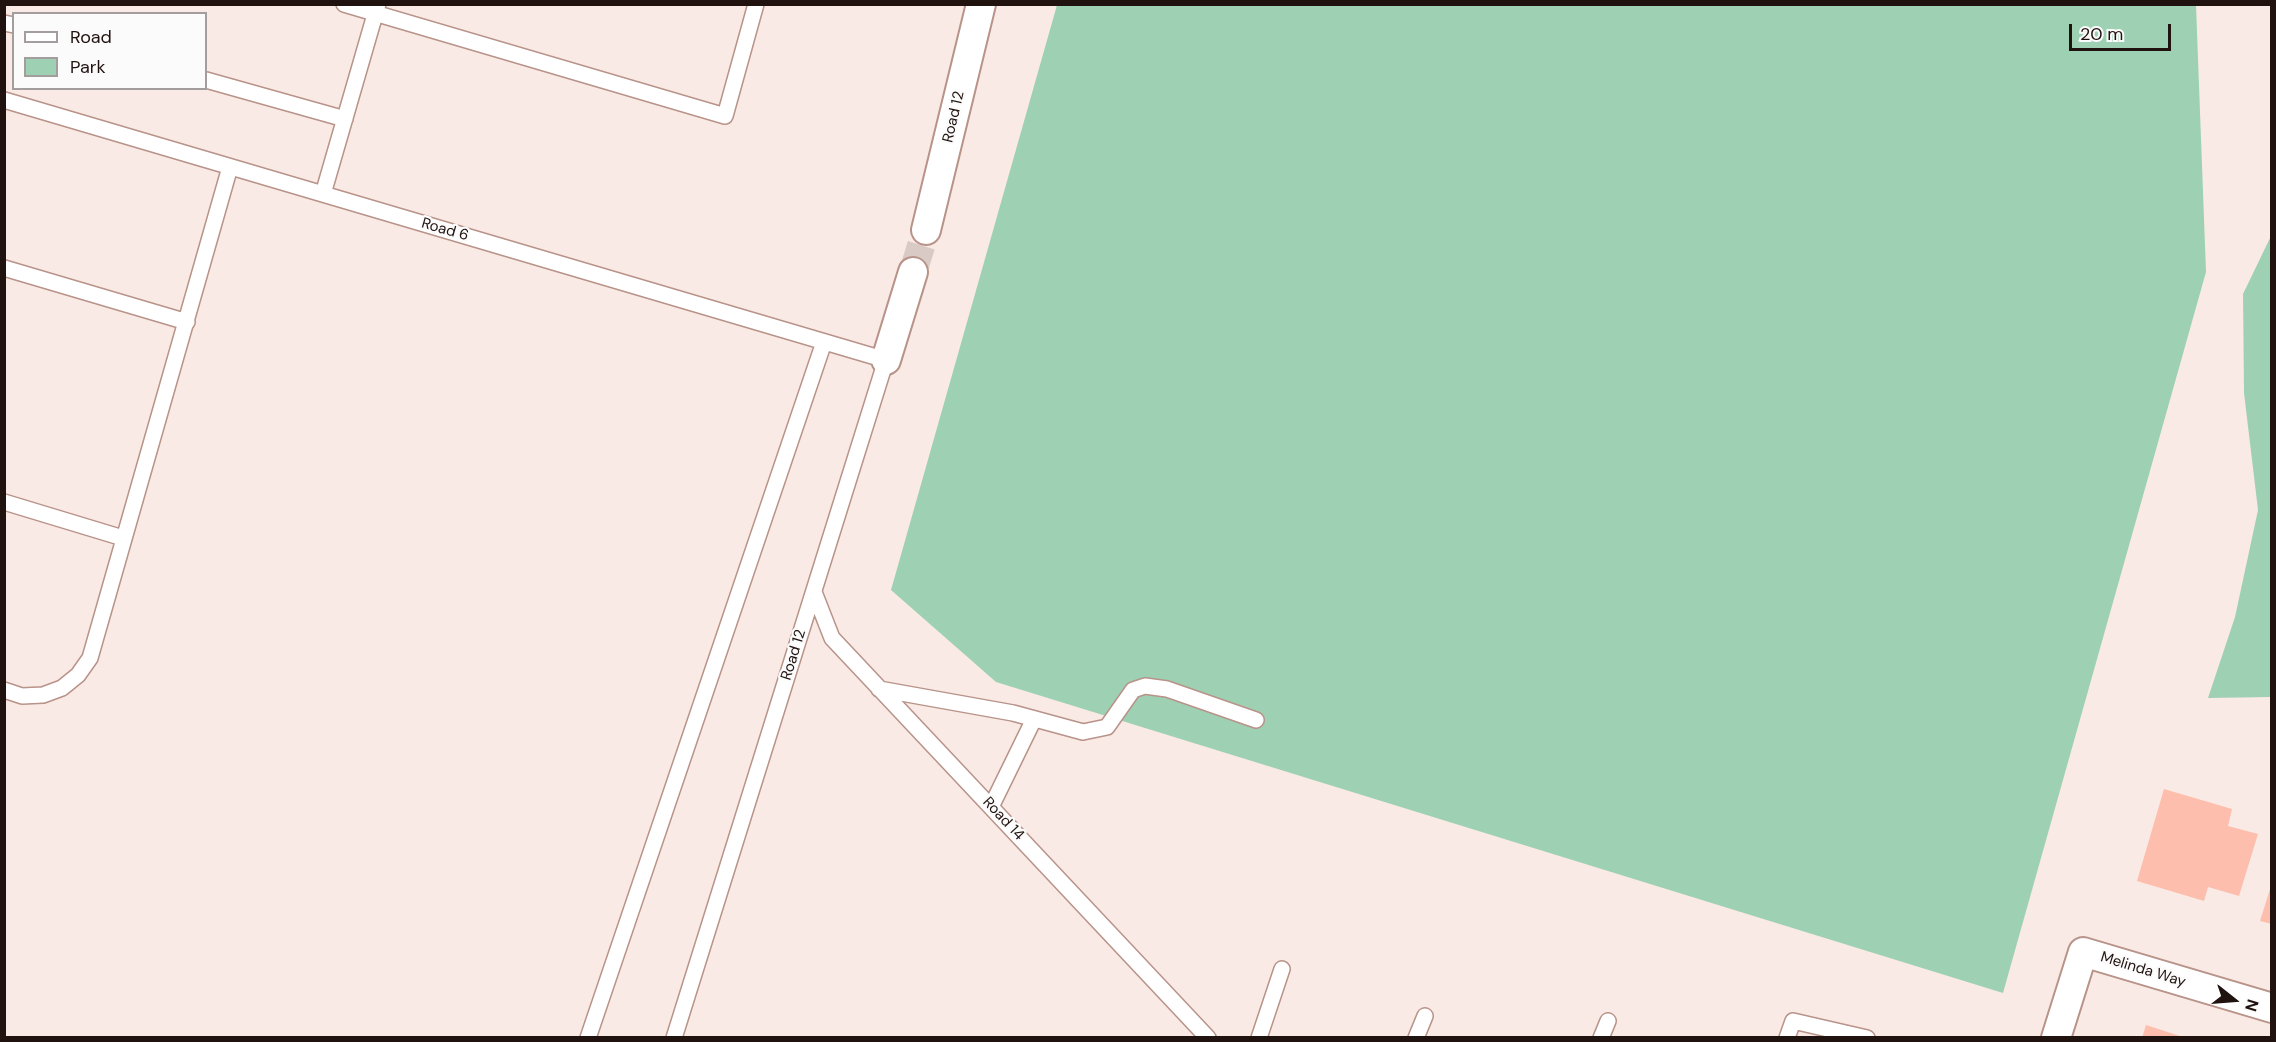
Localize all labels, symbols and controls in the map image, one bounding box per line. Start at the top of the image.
legend [12,12,207,90]
scale bar [2072,12,2174,50]
text: 20 m [2080,22,2123,46]
text: Road [70,25,112,49]
text: Park [70,55,106,79]
street label: Road 12 [939,90,969,144]
street label: Road 6 [419,215,471,245]
street label: Road 12 [778,627,810,683]
street label: Road 14 [978,794,1028,844]
street label: Melinda Way [2098,948,2188,992]
north arrow [2204,970,2264,1030]
text: N [2240,997,2263,1014]

